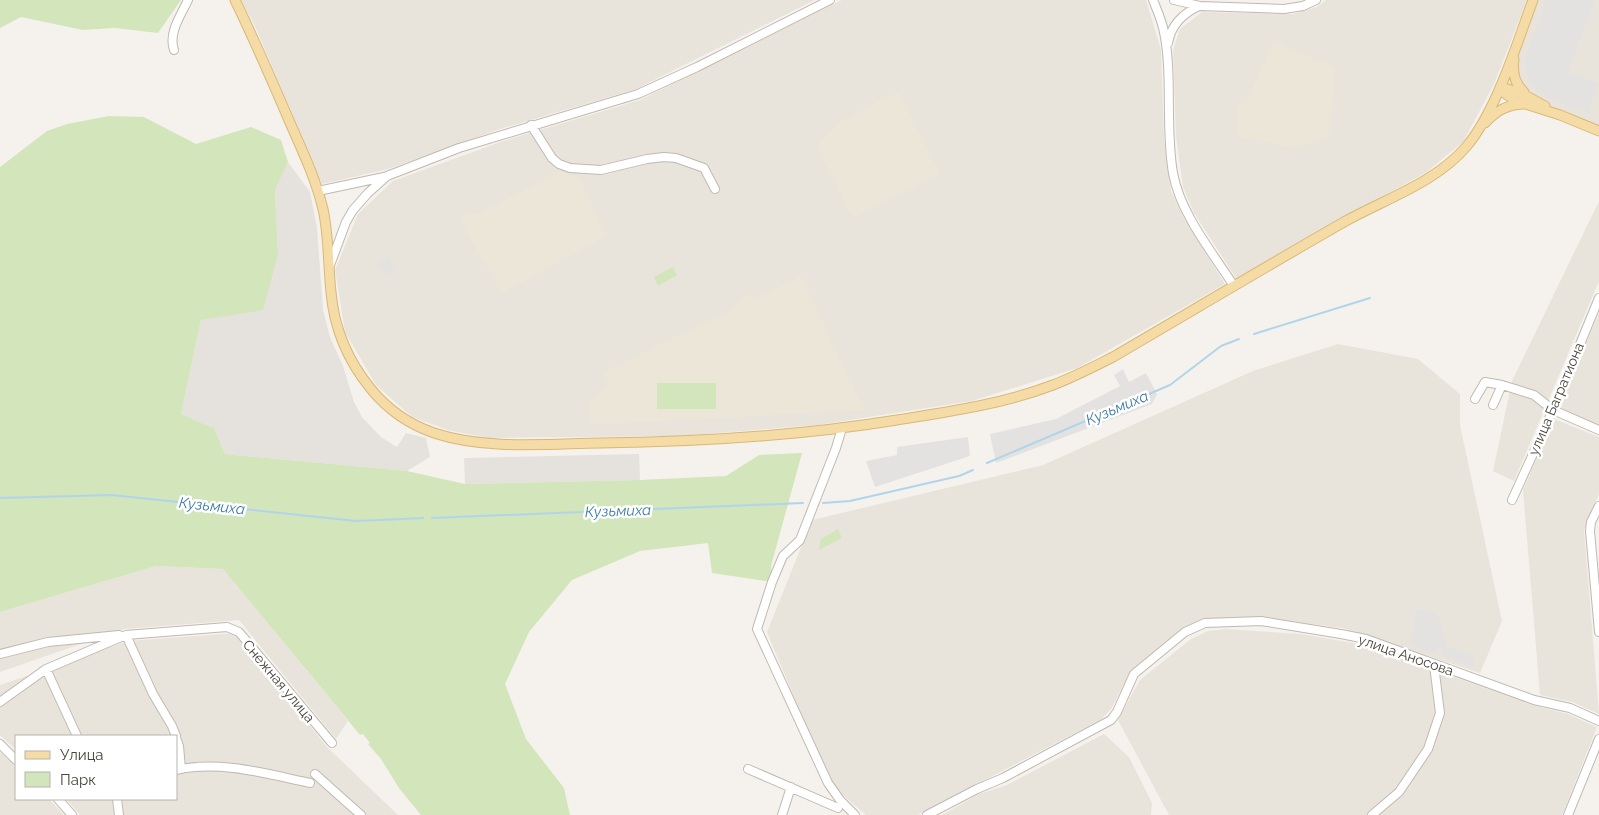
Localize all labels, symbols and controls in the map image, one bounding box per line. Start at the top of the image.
street label: улица Багратиона [1525,340,1587,458]
water label: Кузьмиха [1083,387,1151,429]
water label: Кузьмиха [178,494,246,518]
water label: Кузьмиха [585,501,651,521]
street label: улица Аносова [1356,631,1456,679]
street label: Снежная улица [240,636,318,726]
legend [15,735,178,800]
text: Улица [60,746,104,764]
text: Парк [60,771,96,789]

